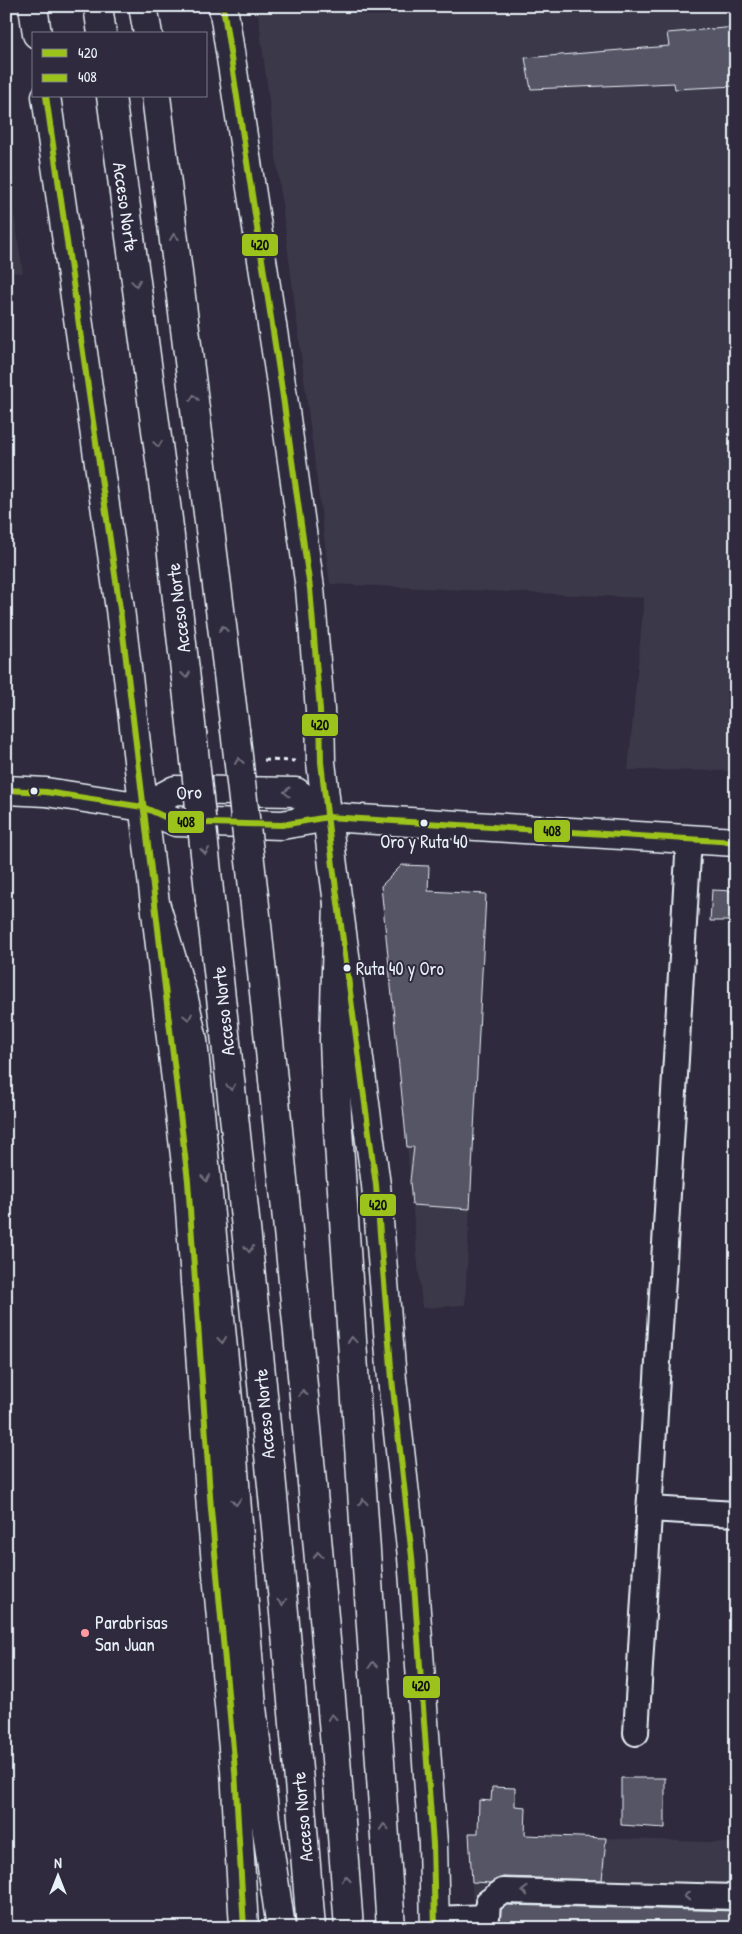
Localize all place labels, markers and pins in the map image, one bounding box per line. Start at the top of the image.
unlabelled marker [29,786,39,796]
marker: Oro y Ruta 40 [419,818,429,828]
place label: Oro y Ruta 40 [380,829,468,854]
place label: Ruta 40 y Oro [356,956,444,981]
marker: Ruta 40 y Oro [342,963,352,973]
place label: Parabrisas San Juan [95,1609,168,1657]
marker: Parabrisas San Juan [79,1627,91,1639]

